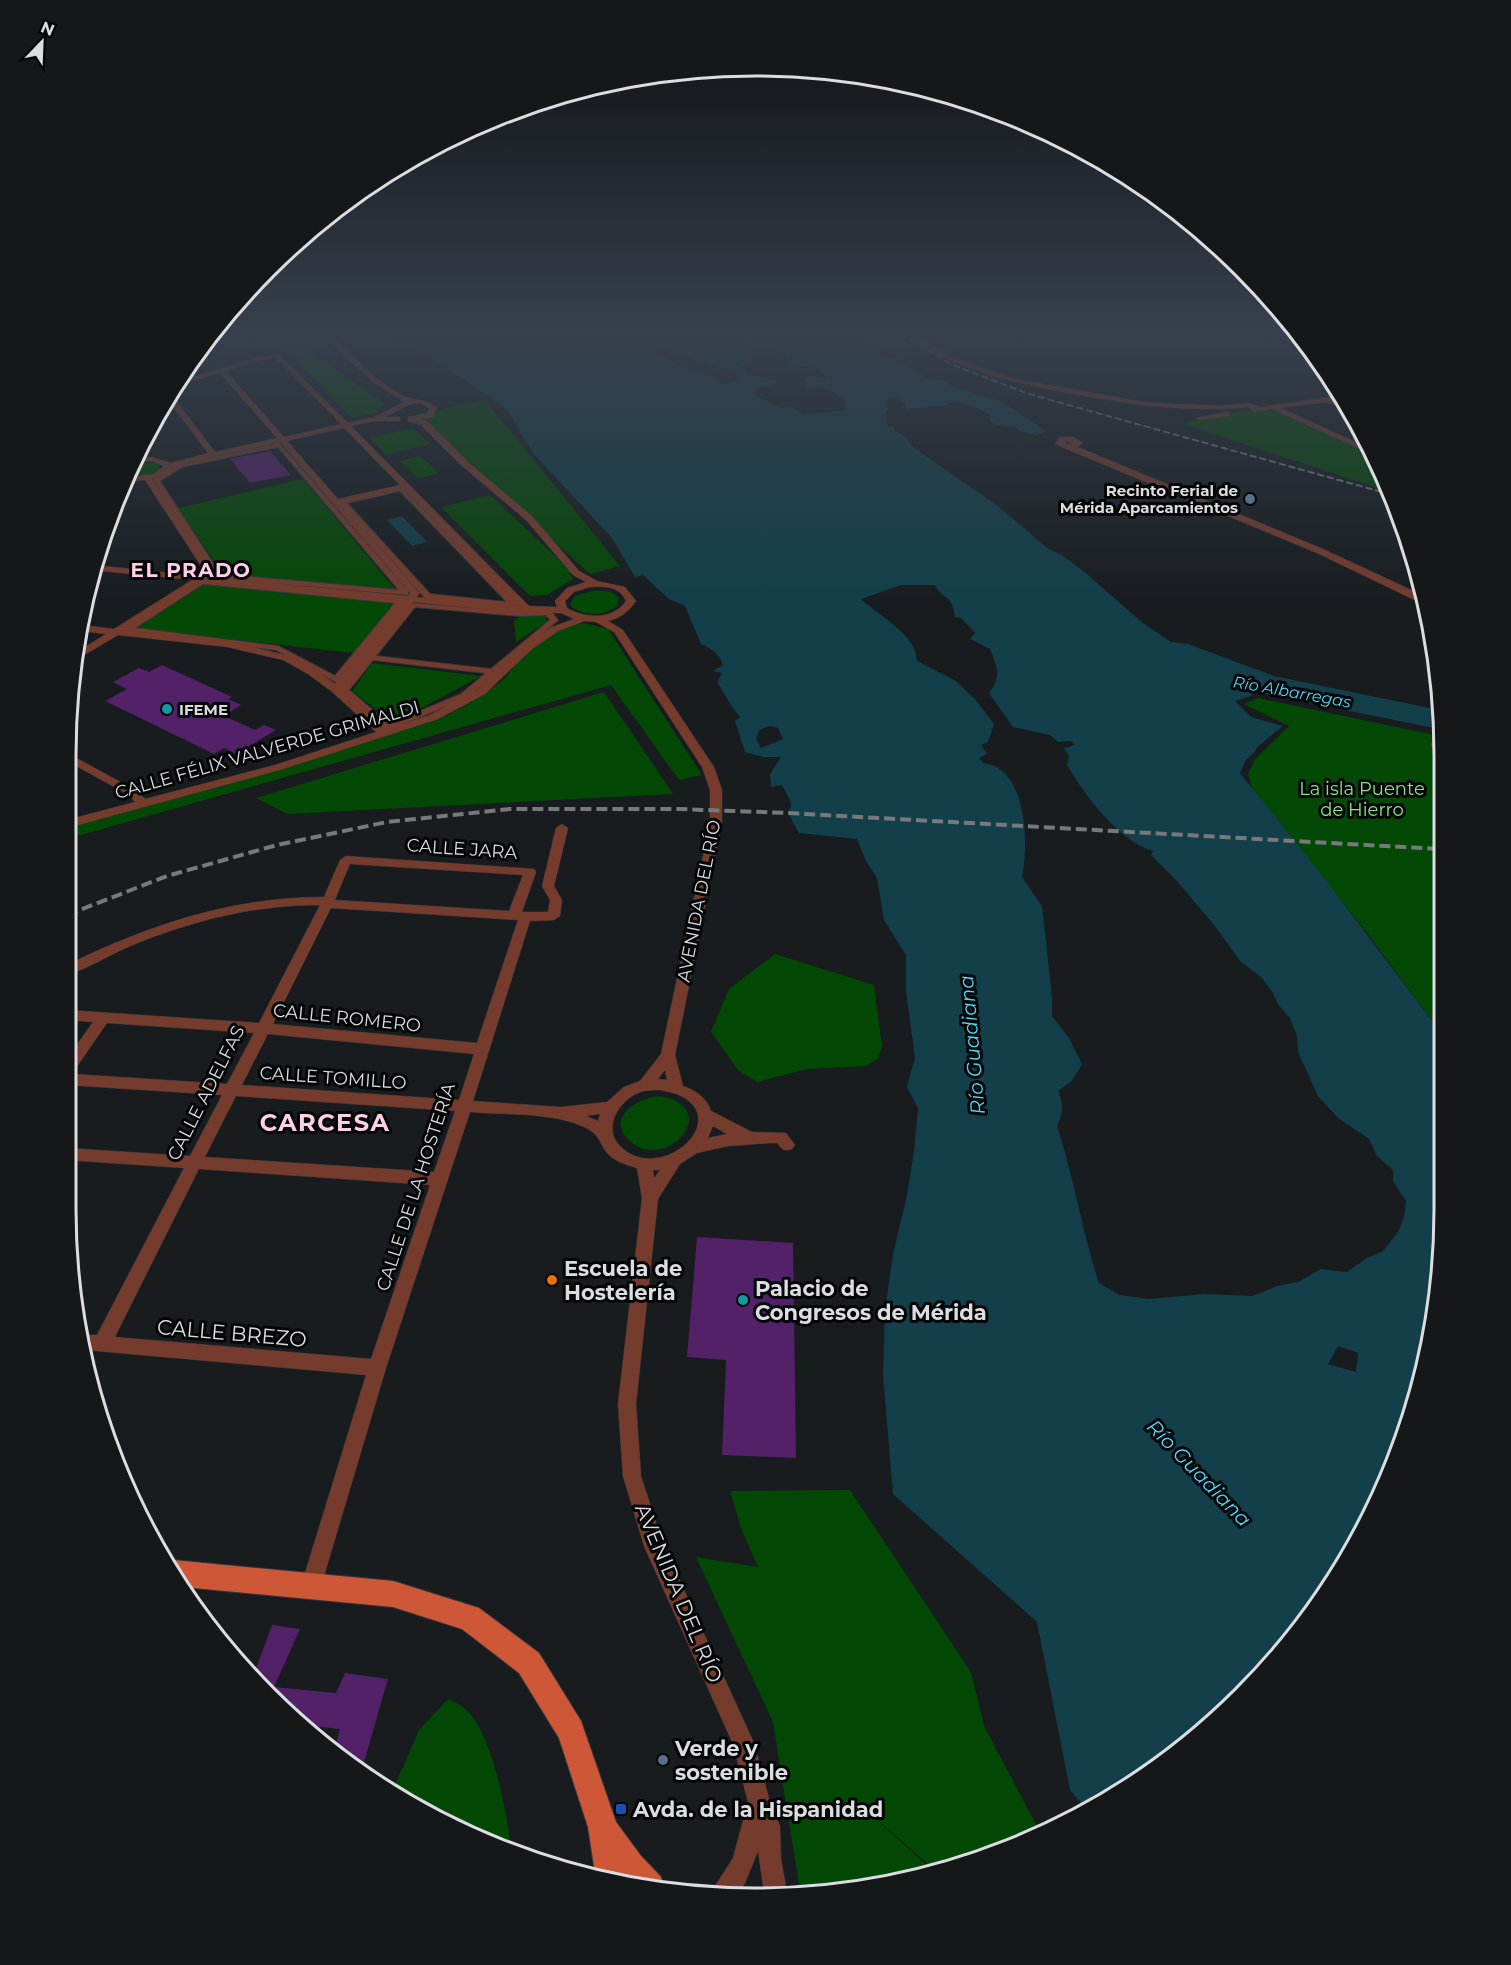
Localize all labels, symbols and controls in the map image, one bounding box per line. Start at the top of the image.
north arrow [12,12,72,72]
text: N [38,17,57,40]
place label: Recinto Ferial de Mérida Aparcamientos [1060,481,1238,517]
marker: Recinto Ferial de Mérida Aparcamientos [1243,492,1257,506]
district label: EL PRADO [130,558,252,582]
water label: Río Albarregas [1232,672,1353,712]
street label: CALLE FÉLIX VALVERDE GRIMALDI [112,696,422,804]
place label: IFEME [179,700,228,719]
marker: IFEME [160,702,174,716]
park label: La isla Puente de Hierro [1299,778,1425,821]
street label: AVENIDA DEL RÍO [672,818,726,984]
street label: CALLE JARA [406,834,518,864]
water label: Río Guadiana [954,974,990,1116]
street label: CALLE ROMERO [272,999,422,1037]
street label: CALLE ADELFAS [162,1022,250,1164]
street label: CALLE TOMILLO [259,1062,407,1094]
street label: CALLE DE LA HOSTERÍA [372,1080,460,1294]
district label: CARCESA [260,1108,390,1137]
place label: Escuela de Hostelería [564,1256,682,1305]
marker: Escuela de Hostelería [545,1273,559,1287]
place label: Palacio de Congresos de Mérida [755,1276,987,1325]
marker: Palacio de Congresos de Mérida [736,1293,750,1307]
street label: CALLE BREZO [156,1314,308,1352]
water label: Río Guadiana [1142,1414,1256,1532]
street label: AVENIDA DEL RÍO [630,1500,728,1686]
place label: Verde y sostenible [674,1736,788,1785]
marker: Verde y sostenible [656,1753,670,1767]
place label: Avda. de la Hispanidad [632,1797,883,1822]
marker: Avda. de la Hispanidad [614,1802,628,1816]

